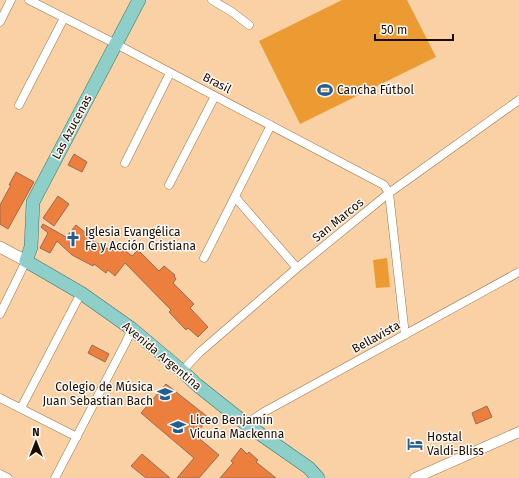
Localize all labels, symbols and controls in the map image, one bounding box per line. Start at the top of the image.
scale bar [375,16,453,42]
text: 50 m [381,23,407,37]
street label: Brasil [200,70,234,96]
sports icon: Cancha Fútbol [316,81,334,99]
place label: Cancha Fútbol [337,83,415,97]
street label: Las Azucenas [49,92,95,162]
street label: San Marcos [310,195,367,245]
place label: Iglesia Evangélica Fe y Acción Cristiana [85,225,196,253]
church icon: Iglesia Evangélica Fe y Acción Cristiana [64,230,82,248]
street label: Bellavista [350,318,402,356]
street label: Avenida Argentina [120,319,204,393]
place label: Colegio de Música Juan Sebastian Bach [42,380,153,408]
school or university icon: Colegio de Música Juan Sebastian Bach [156,385,174,403]
place label: Liceo Benjamín Vicuña Mackenna [190,413,284,441]
school or university icon: Liceo Benjamín Vicuña Mackenna [169,418,187,436]
north arrow [16,422,56,462]
text: N [32,426,40,439]
place label: Hostal Valdi-Bliss [427,430,484,458]
hotel icon: Hostal Valdi-Bliss [406,435,424,453]

